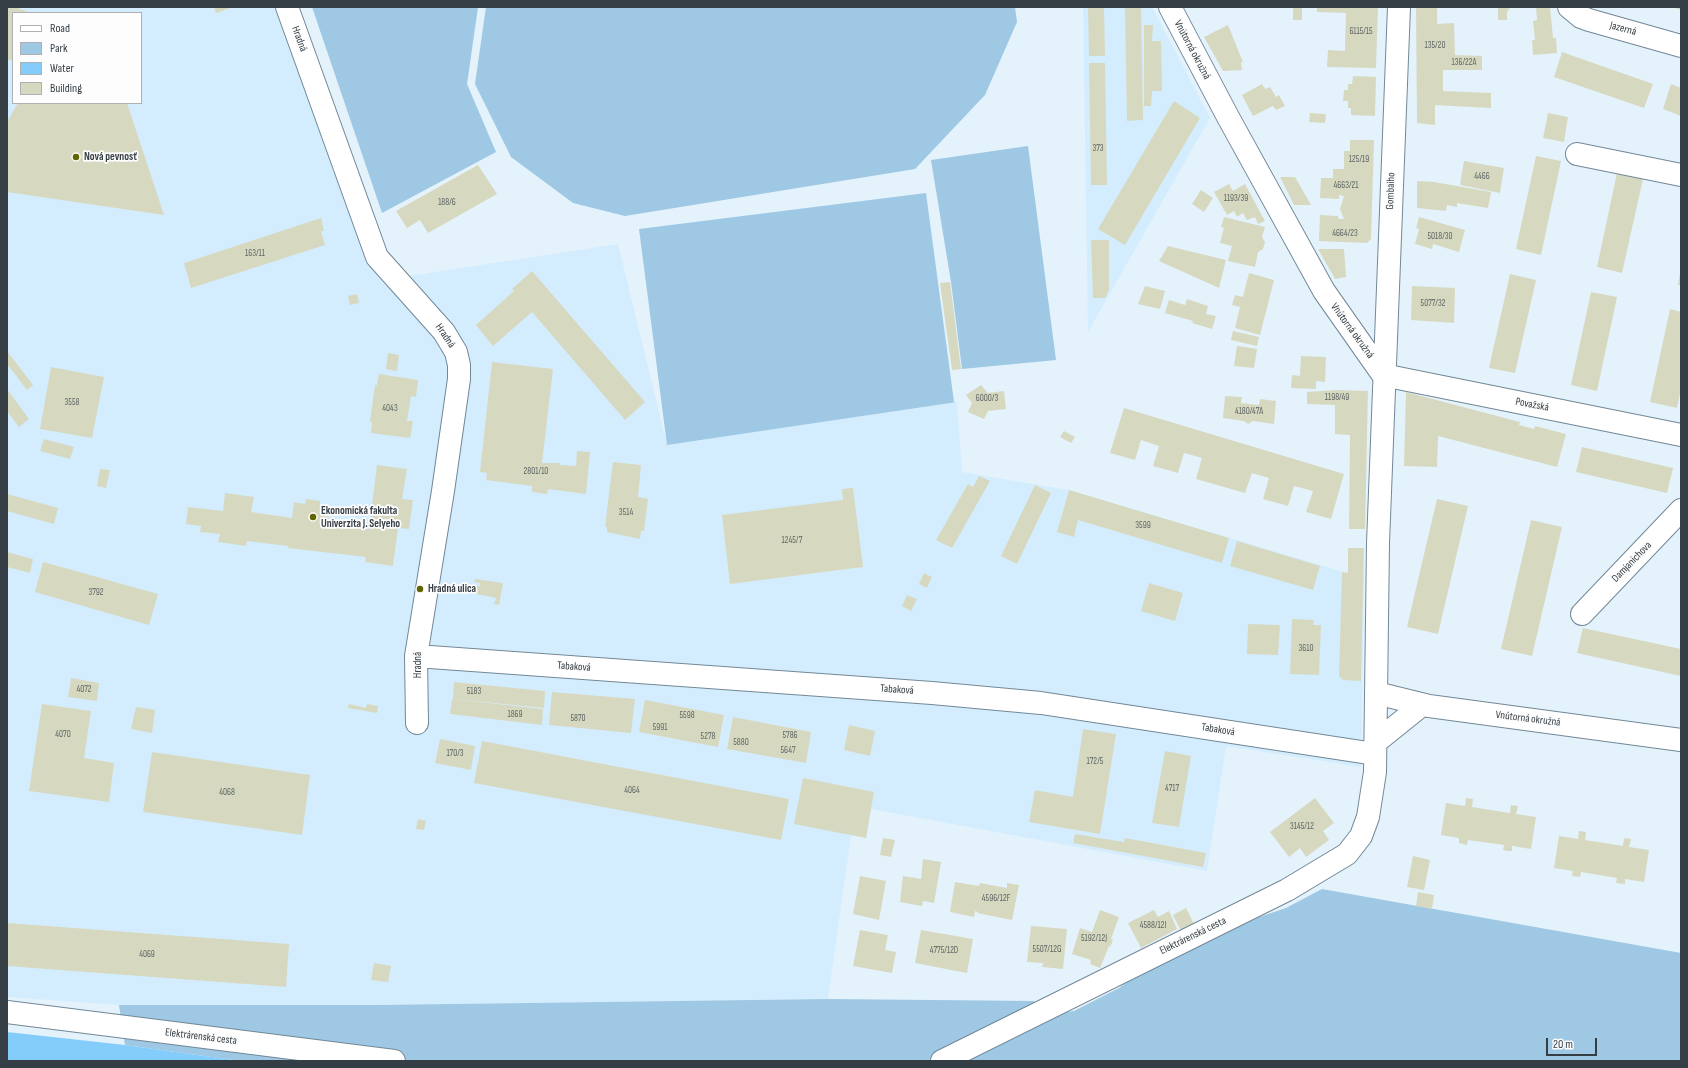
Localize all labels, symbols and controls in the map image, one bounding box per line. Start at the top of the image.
legend [12,12,142,104]
street label: Vnútorná okružná [1171,18,1213,82]
street label: Jazerná [1608,19,1638,39]
text: Road [50,21,70,36]
street label: Hradná [288,24,310,54]
house number: 6115/15 [1349,27,1373,37]
text: Park [50,41,68,56]
house number: 135/20 [1425,41,1445,51]
house number: 136/22A [1452,58,1476,68]
text: Water [50,61,74,76]
text: Building [50,81,82,96]
house number: 373 [1092,144,1104,154]
place label: Nová pevnosť [84,150,137,164]
marker: Nová pevnosť [71,152,81,162]
house number: 125/19 [1349,155,1369,165]
street label: Gombaiho [1384,172,1398,210]
house number: 4466 [1474,172,1490,182]
house number: 4663/21 [1334,181,1358,191]
house number: 1193/39 [1224,194,1248,204]
house number: 188/6 [438,198,456,208]
house number: 4664/23 [1332,229,1358,239]
house number: 5018/30 [1427,232,1453,242]
house number: 163/11 [245,249,265,259]
house number: 5077/32 [1421,299,1445,309]
street label: Vnútorná okružná [1328,301,1376,361]
street label: Hradná [432,321,458,351]
house number: 1198/49 [1325,393,1349,403]
house number: 6000/3 [976,394,998,404]
street label: Považská [1514,395,1550,415]
house number: 3558 [65,398,79,408]
house number: 4043 [382,404,398,414]
house number: 4180/47A [1235,407,1263,417]
house number: 2801/10 [524,467,548,477]
place label: Ekonomická fakulta Univerzita J. Selyeho [321,504,400,530]
house number: 3514 [619,508,633,518]
marker: Ekonomická fakulta Univerzita J. Selyeho [308,512,318,522]
house number: 3599 [1135,521,1151,531]
house number: 1245/7 [782,536,802,546]
street label: Damjanichova [1609,539,1655,585]
place label: Hradná ulica [428,582,476,596]
marker: Hradná ulica [415,584,425,594]
house number: 3792 [88,588,104,598]
house number: 3610 [1299,644,1313,654]
street label: Hradná [411,652,425,678]
street label: Tabaková [557,659,591,675]
street label: Tabaková [880,682,914,698]
house number: 4072 [76,685,92,695]
house number: 5183 [467,687,481,697]
street label: Vnútorná okružná [1495,708,1561,730]
house number: 1869 [508,710,522,720]
house number: 5598 [679,711,695,721]
house number: 5870 [570,714,586,724]
street label: Tabaková [1200,721,1236,739]
house number: 5991 [653,723,667,733]
house number: 4070 [55,730,71,740]
house number: 5786 [782,731,798,741]
house number: 5278 [701,732,715,742]
house number: 5880 [733,738,749,748]
house number: 5647 [780,746,796,756]
house number: 170/3 [446,749,464,759]
house number: 172/5 [1087,757,1103,767]
house number: 4717 [1165,784,1179,794]
house number: 4064 [624,786,640,796]
house number: 4068 [219,788,235,798]
house number: 3145/12 [1290,822,1314,832]
house number: 4596/12F [982,894,1010,904]
street label: Elektrárenská cesta [1158,914,1228,958]
house number: 4588/12I [1140,921,1166,931]
house number: 5192/12J [1081,934,1107,944]
house number: 5507/12G [1033,945,1061,955]
house number: 4775/12D [930,946,958,956]
house number: 4069 [139,950,155,960]
street label: Elektrárenská cesta [164,1026,238,1048]
scale bar [1548,1030,1599,1056]
text: 20 m [1553,1037,1573,1052]

